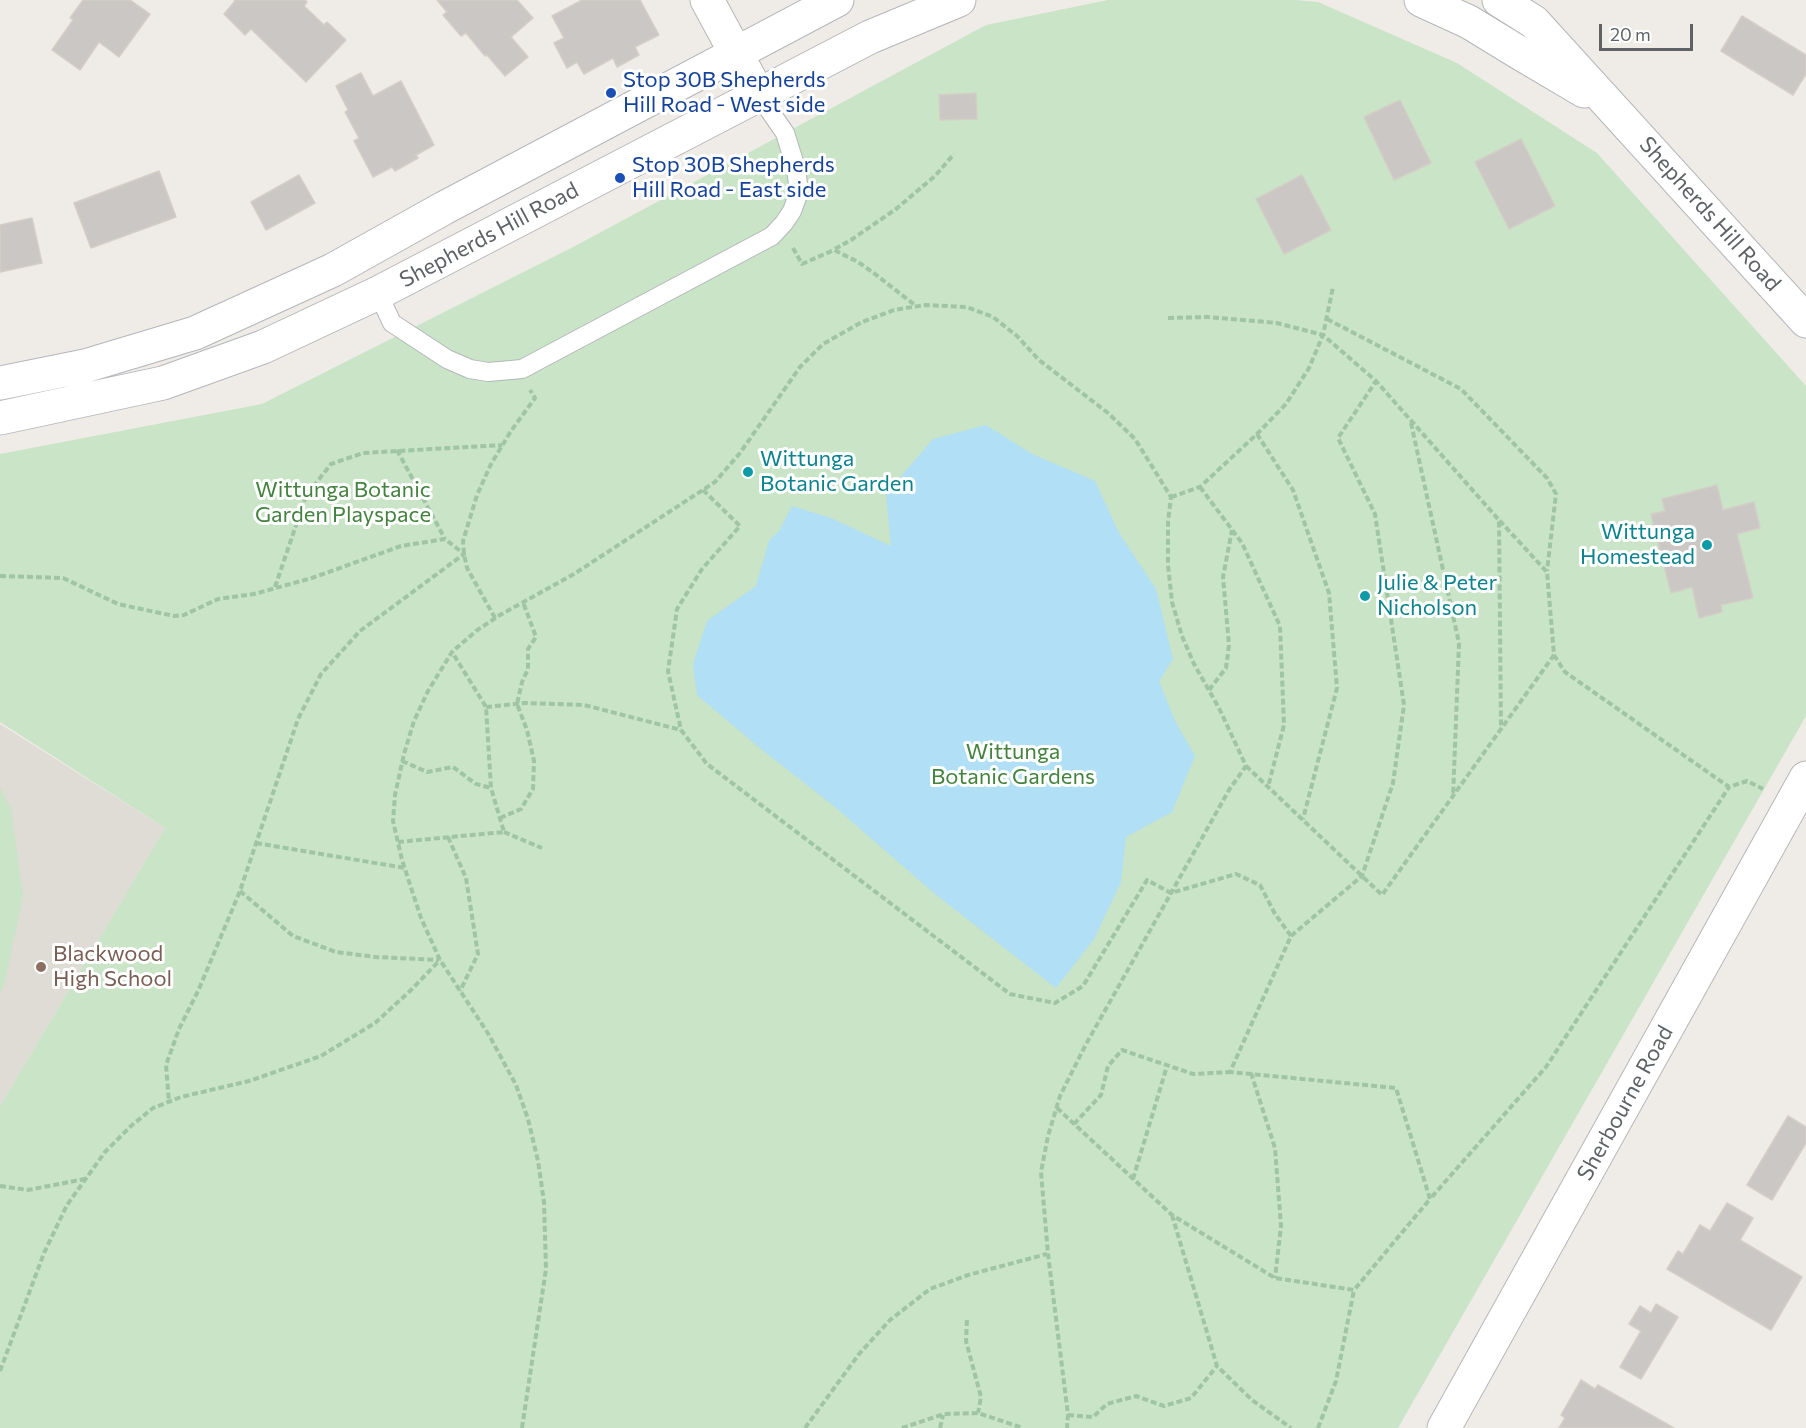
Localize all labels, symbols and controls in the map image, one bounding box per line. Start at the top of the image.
scale bar [1602,12,1696,50]
text: 20 m [1610,23,1651,45]
place label: Stop 30B Shepherds Hill Road - West side [623,67,826,118]
marker: Stop 30B Shepherds Hill Road - West side [604,86,618,100]
street label: Shepherds Hill Road [1634,131,1786,297]
place label: Stop 30B Shepherds Hill Road - East side [632,152,835,204]
marker: Stop 30B Shepherds Hill Road - East side [613,171,627,185]
street label: Shepherds Hill Road [395,177,583,293]
place label: Wittunga Botanic Garden [760,446,914,498]
marker: Wittunga Botanic Garden [741,465,755,479]
park label: Wittunga Botanic Garden Playspace [255,477,431,528]
place label: Wittunga Homestead [1580,519,1695,570]
marker: Wittunga Homestead [1700,538,1714,552]
place label: Julie & Peter Nicholson [1377,570,1497,622]
marker: Julie & Peter Nicholson [1358,589,1372,603]
park label: Wittunga Botanic Gardens [931,739,1095,790]
place label: Blackwood High School [53,941,172,992]
marker: Blackwood High School [34,960,48,974]
street label: Sherbourne Road [1572,1021,1678,1185]

